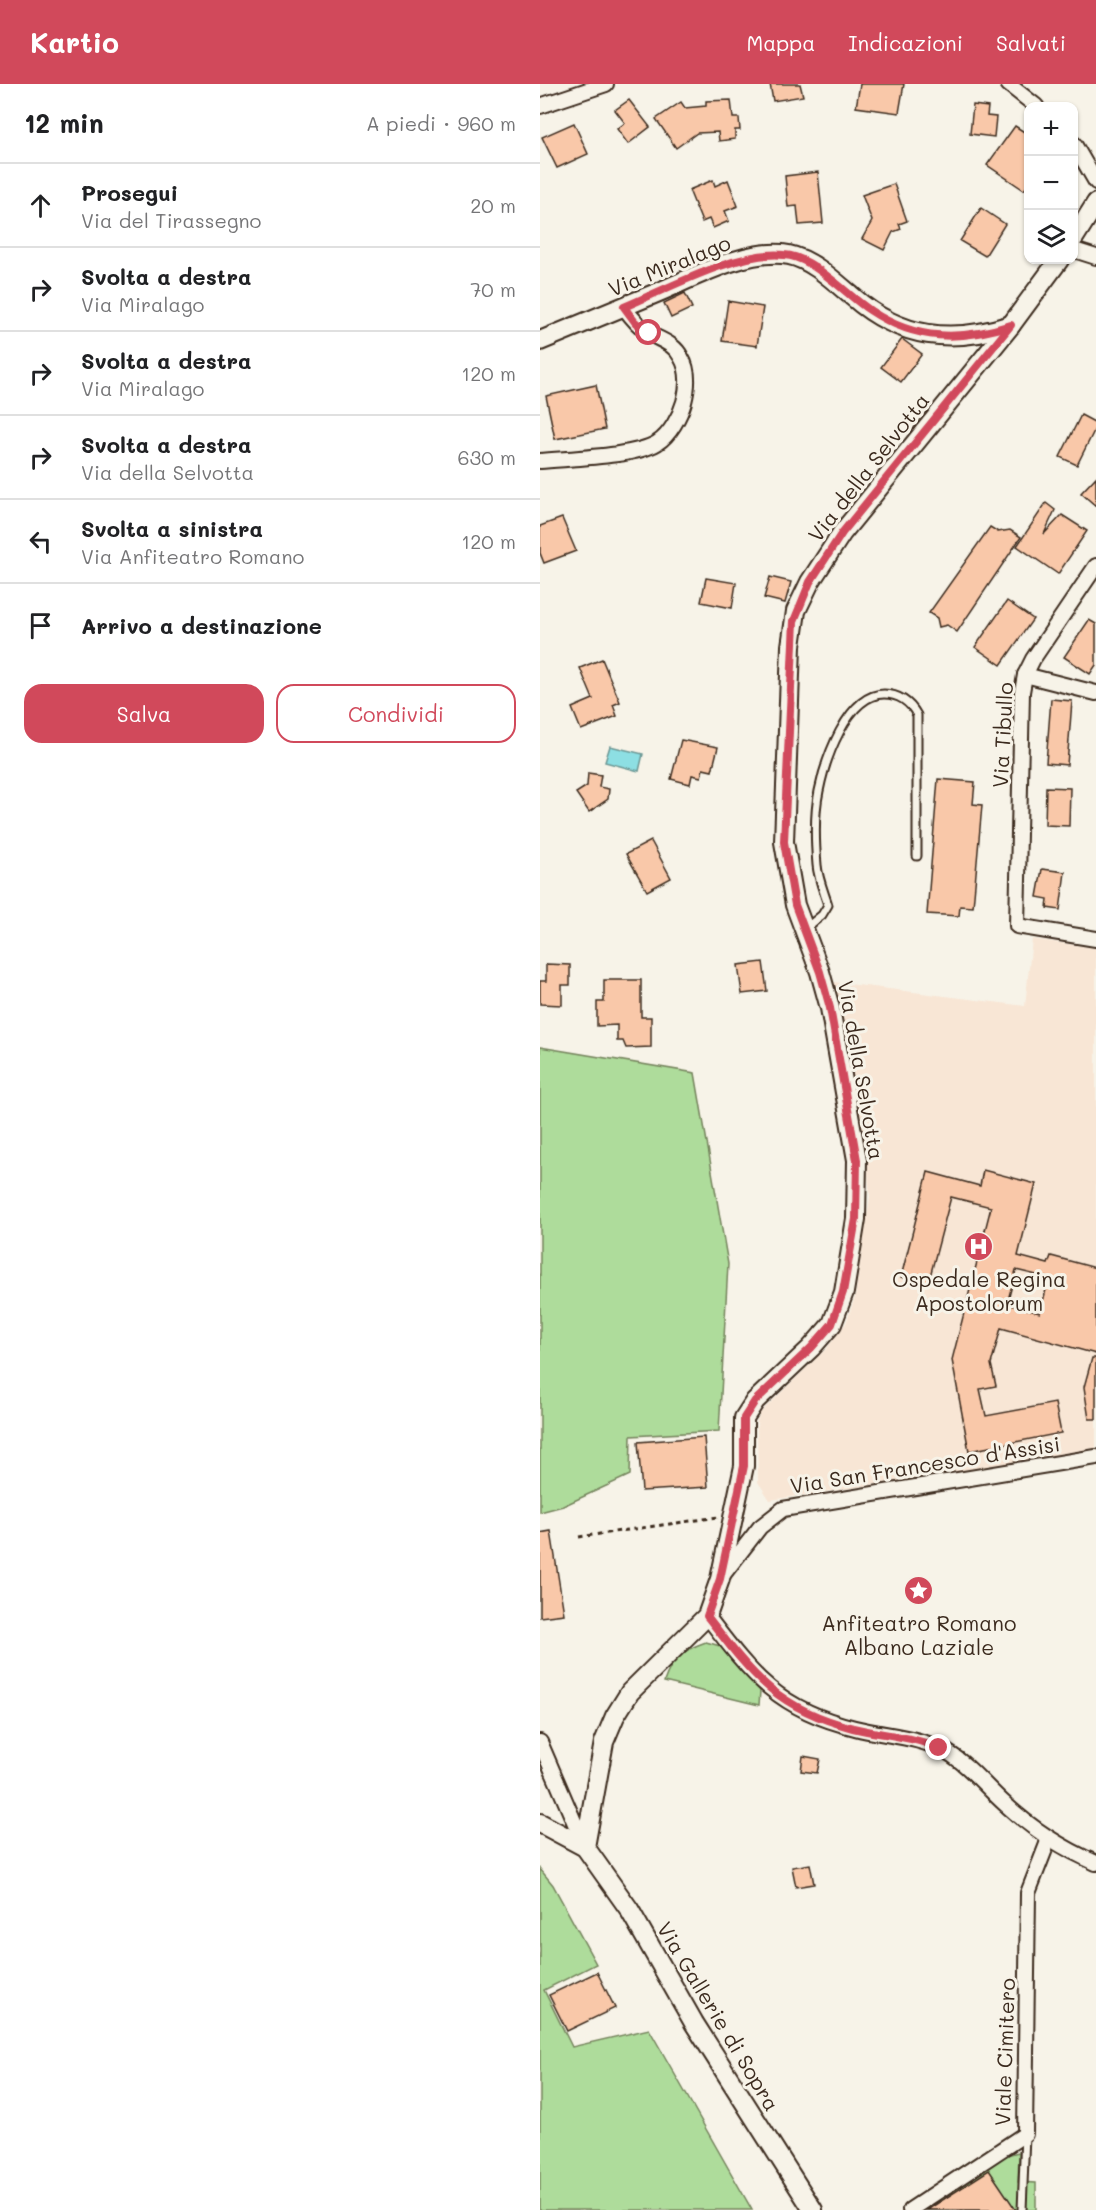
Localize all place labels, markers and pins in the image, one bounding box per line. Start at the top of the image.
hospital icon: Ospedale Regina Apostolorum [963,1231,995,1263]
place label: Ospedale Regina Apostolorum [892,1265,1066,1316]
place icon: Anfiteatro Romano Albano Laziale [903,1575,935,1607]
place label: Anfiteatro Romano Albano Laziale [822,1609,1016,1660]

